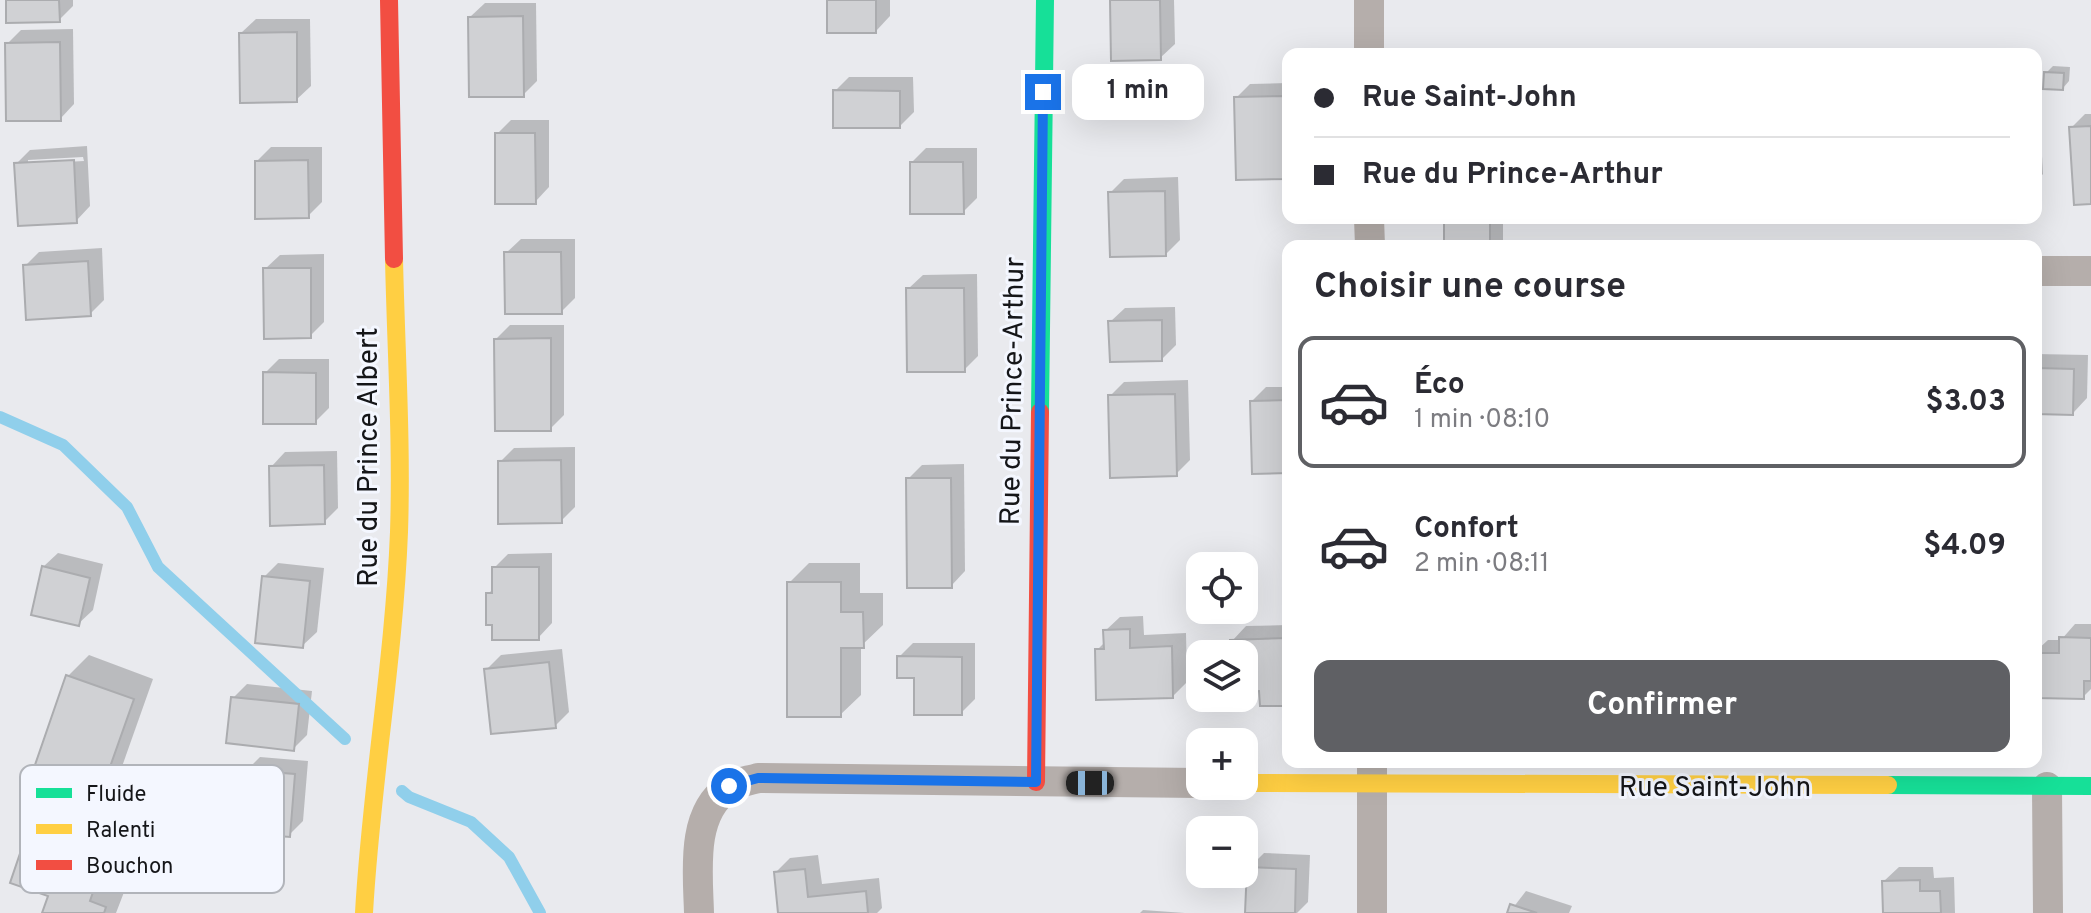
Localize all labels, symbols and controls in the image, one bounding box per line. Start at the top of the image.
callout: 1 min [1071,64,1203,120]
route end [1025,74,1061,110]
text: 1 min [1107,75,1169,108]
text: Rue Saint-John [1362,80,1577,117]
text: Rue du Prince-Arthur [1362,157,1663,194]
street label: Rue du Prince-Arthur [994,256,1034,526]
text: Choisir une course [1314,265,1626,311]
street label: Rue du Prince Albert [352,327,388,587]
icon: car [1318,366,1390,438]
text: Éco [1414,367,1465,404]
text: $3.03 [1926,384,2006,421]
text: 1 min · 08:10 [1414,404,1550,437]
icon: car [1318,510,1390,582]
text: Confort [1414,511,1519,548]
text: $4.09 [1923,528,2006,565]
text: 2 min · 08:11 [1414,548,1549,581]
map controls [1186,552,1258,888]
button: locate [1186,552,1258,624]
button: layers [1186,640,1258,712]
button: Confirmer [1314,660,2010,752]
button: + [1186,728,1258,800]
legend [20,765,284,893]
route start [711,768,747,804]
car [1066,771,1114,795]
street label: Rue Saint-John [1619,771,1811,807]
text: Fluide [86,782,146,809]
button: − [1186,816,1258,888]
text: Ralenti [86,818,155,845]
text: Bouchon [86,854,173,881]

